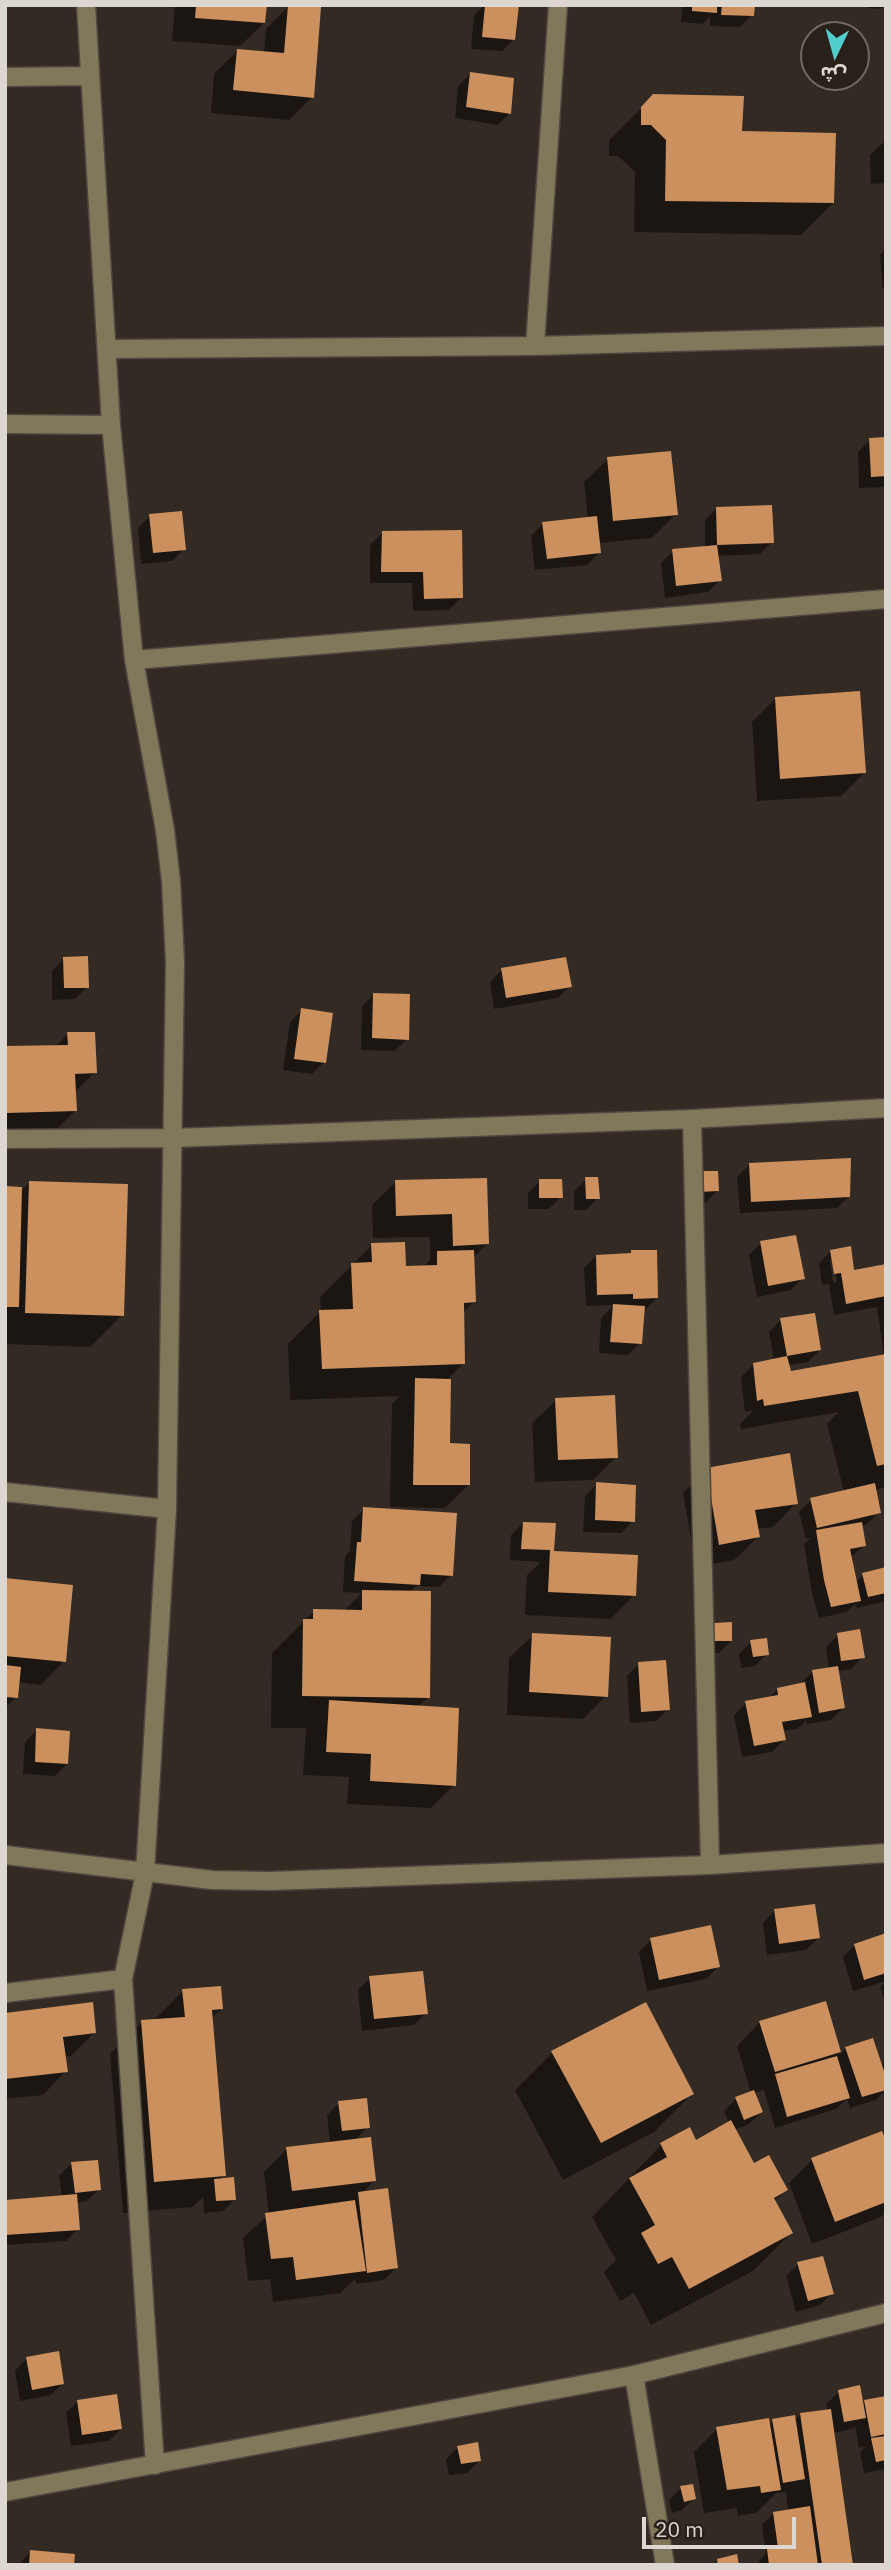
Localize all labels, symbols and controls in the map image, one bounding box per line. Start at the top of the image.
north arrow [800,21,870,91]
text: ش [819,62,847,88]
scale bar [646,2504,800,2548]
text: 20 m [655,2515,704,2543]

